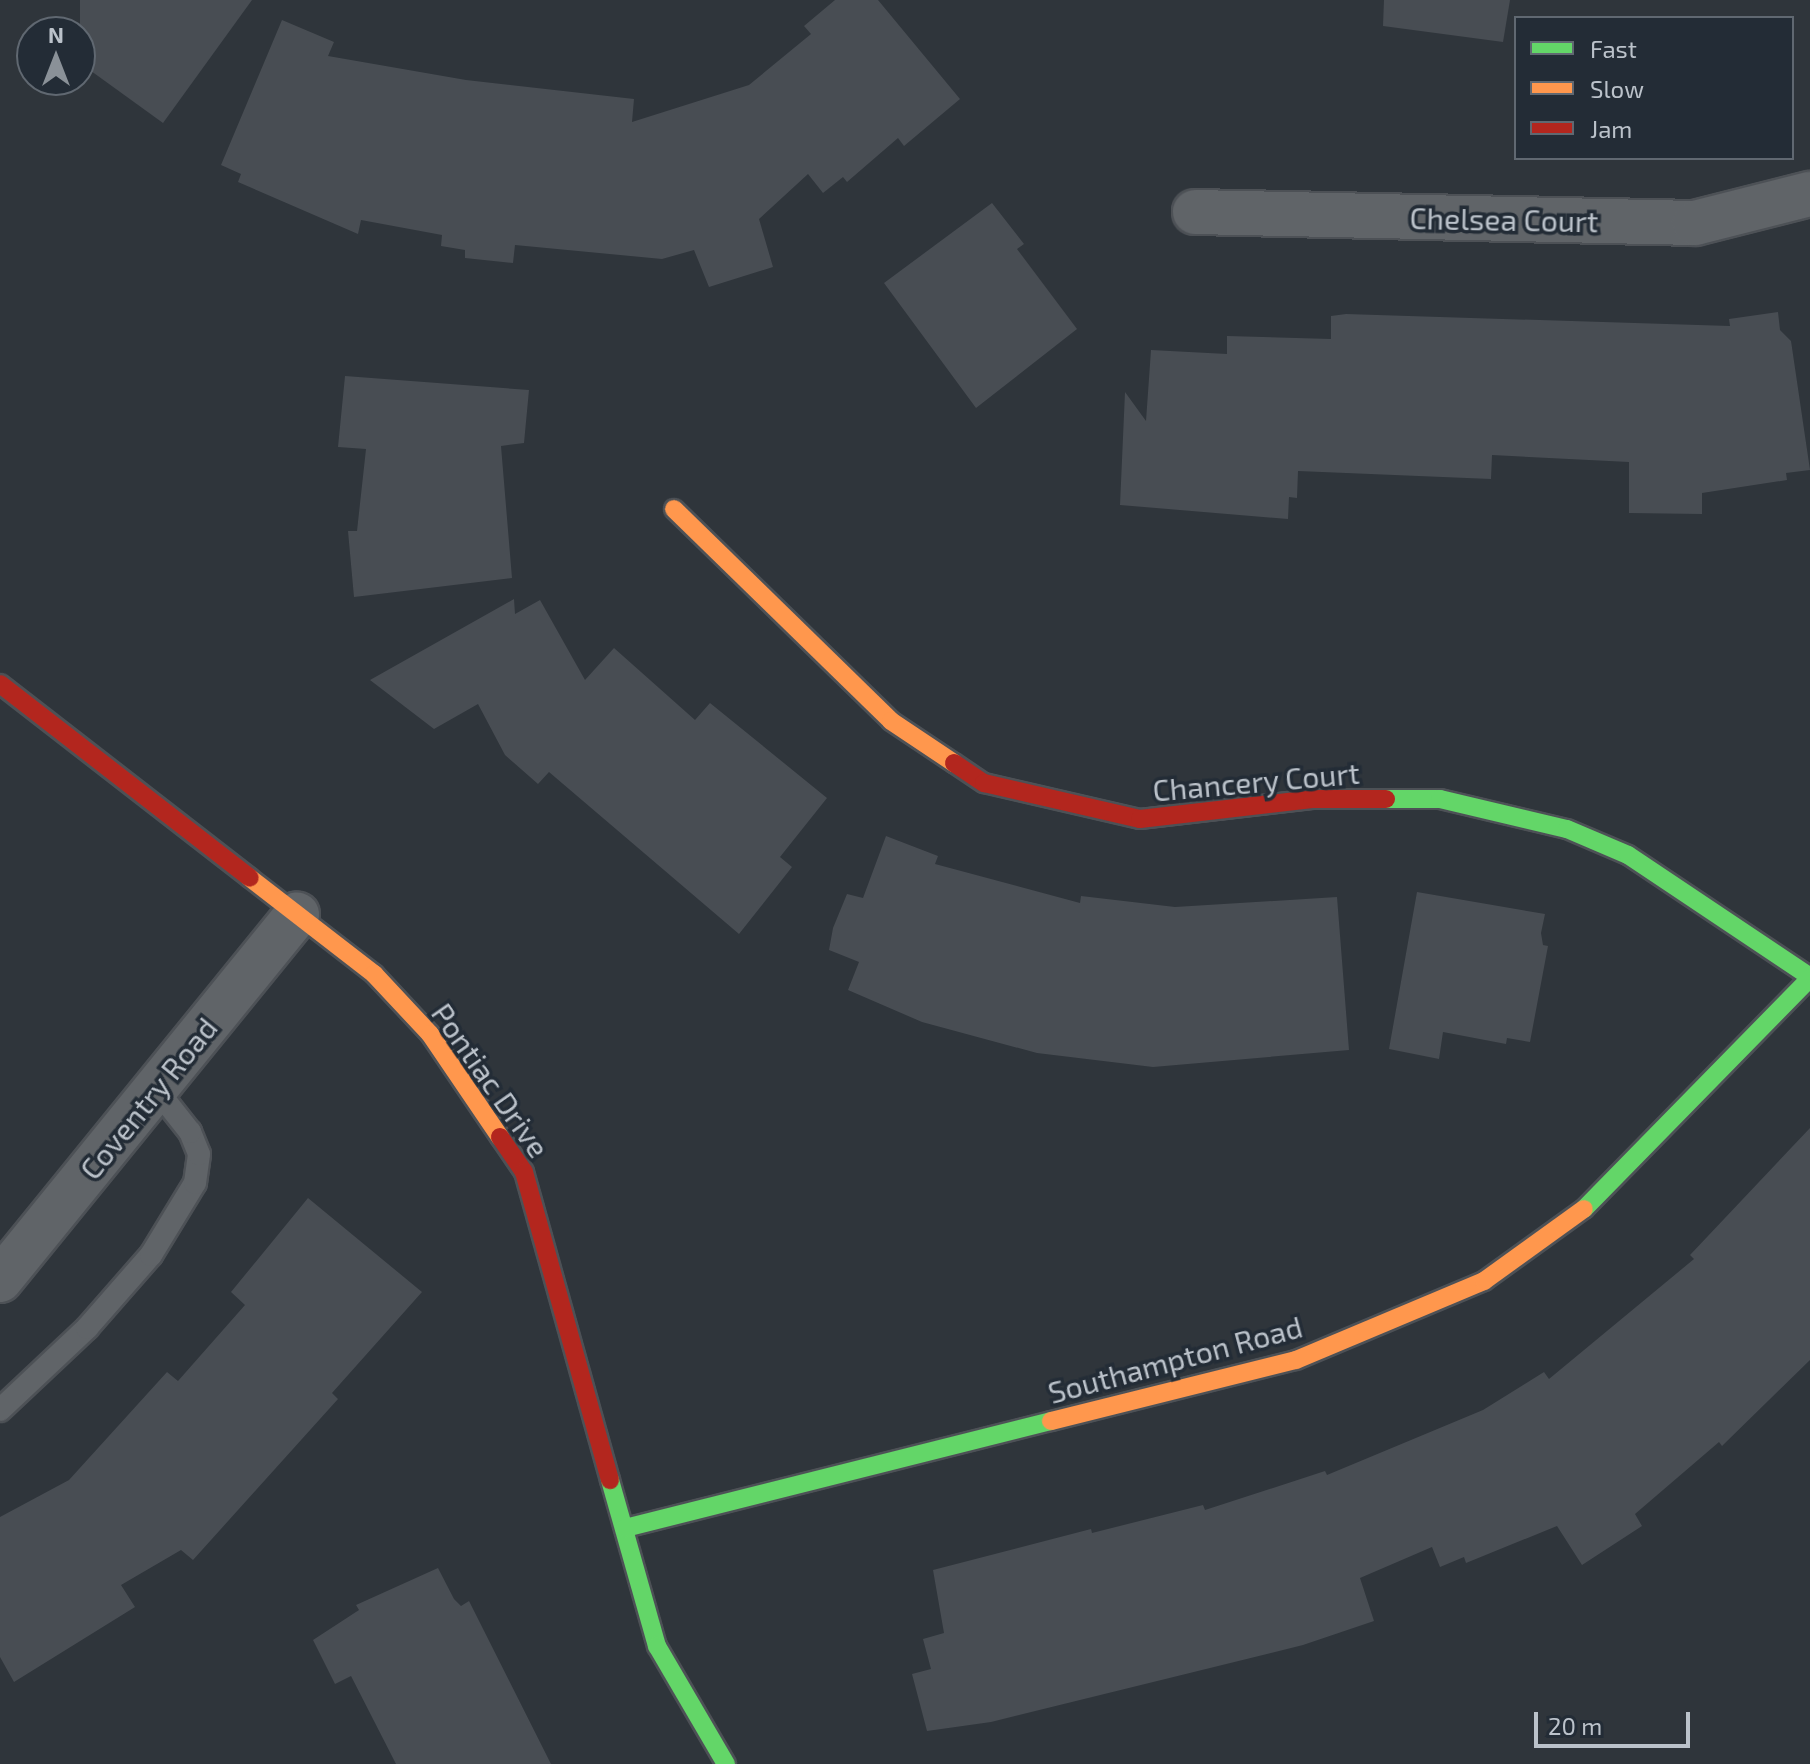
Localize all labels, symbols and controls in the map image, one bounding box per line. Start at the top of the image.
north arrow [16,16,96,96]
legend [1514,16,1794,160]
text: N [48,21,64,47]
text: Fast [1590,34,1637,63]
text: Slow [1590,74,1644,103]
text: Jam [1590,114,1632,143]
street label: Chelsea Court [1409,199,1599,239]
street label: Chancery Court [1151,754,1361,808]
street label: Pontiac Drive [425,996,557,1164]
street label: Coventry Road [72,1010,224,1186]
street label: Southampton Road [1044,1308,1306,1410]
scale bar [1538,1696,1694,1746]
text: 20 m [1548,1711,1602,1740]

